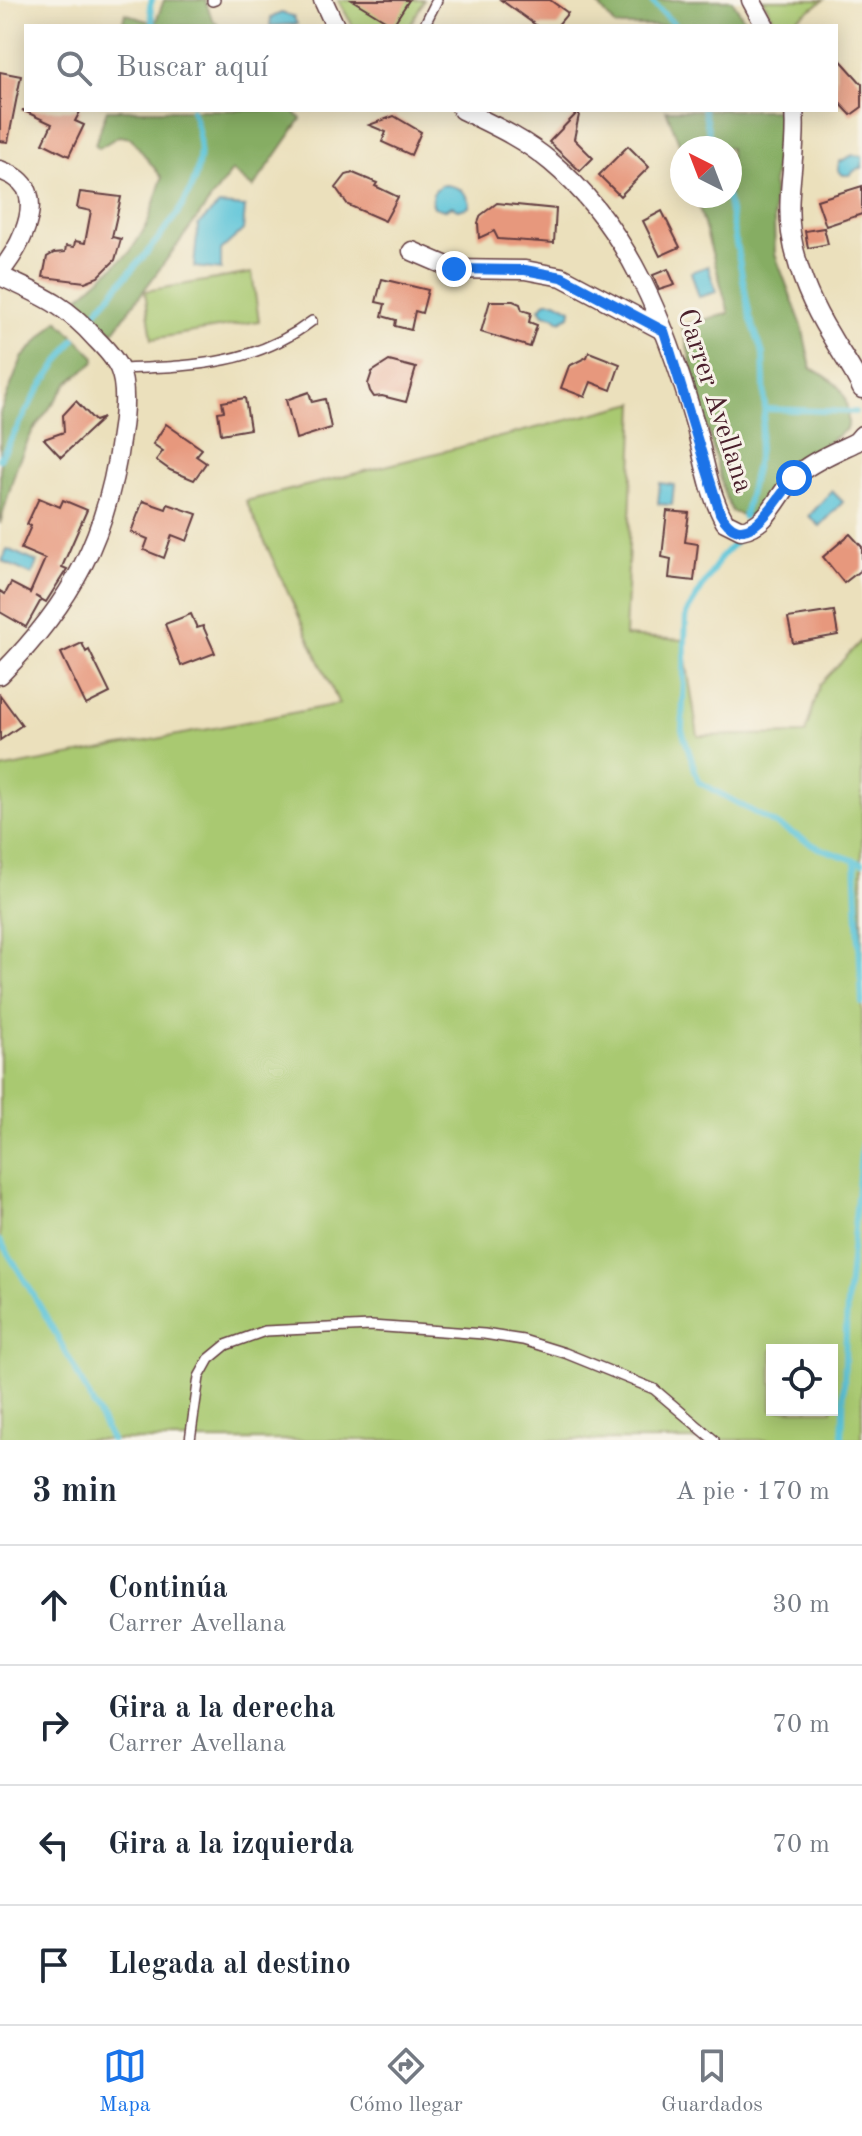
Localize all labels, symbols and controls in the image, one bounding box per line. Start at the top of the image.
search box [24,24,838,112]
icon: search [52,46,96,90]
text: Buscar aquí [116,53,268,83]
north arrow [670,136,742,208]
route end [436,251,472,287]
street label: Carrer Avellana [671,306,757,497]
route start [776,460,812,496]
map controls [766,1344,838,1416]
button: locate [766,1344,838,1416]
text: 3 min [32,1475,117,1509]
text: A pie · 170 m [675,1479,830,1505]
text: Continúa [108,1574,228,1604]
icon: ahead [32,1583,76,1627]
text: 30 m [772,1592,830,1618]
text: Carrer Avellana [108,1611,286,1637]
text: Gira a la derecha [108,1694,335,1724]
icon: right [32,1703,76,1747]
text: 70 m [772,1712,830,1738]
text: Carrer Avellana [108,1731,286,1757]
icon: left [32,1823,76,1867]
text: Gira a la izquierda [108,1830,354,1860]
text: 70 m [772,1832,830,1858]
icon: arrive [32,1943,76,1987]
text: Llegada al destino [108,1950,351,1980]
tab: Mapa [99,2044,151,2119]
tab: Cómo llegar [349,2044,463,2119]
tab: Guardados [661,2044,763,2119]

